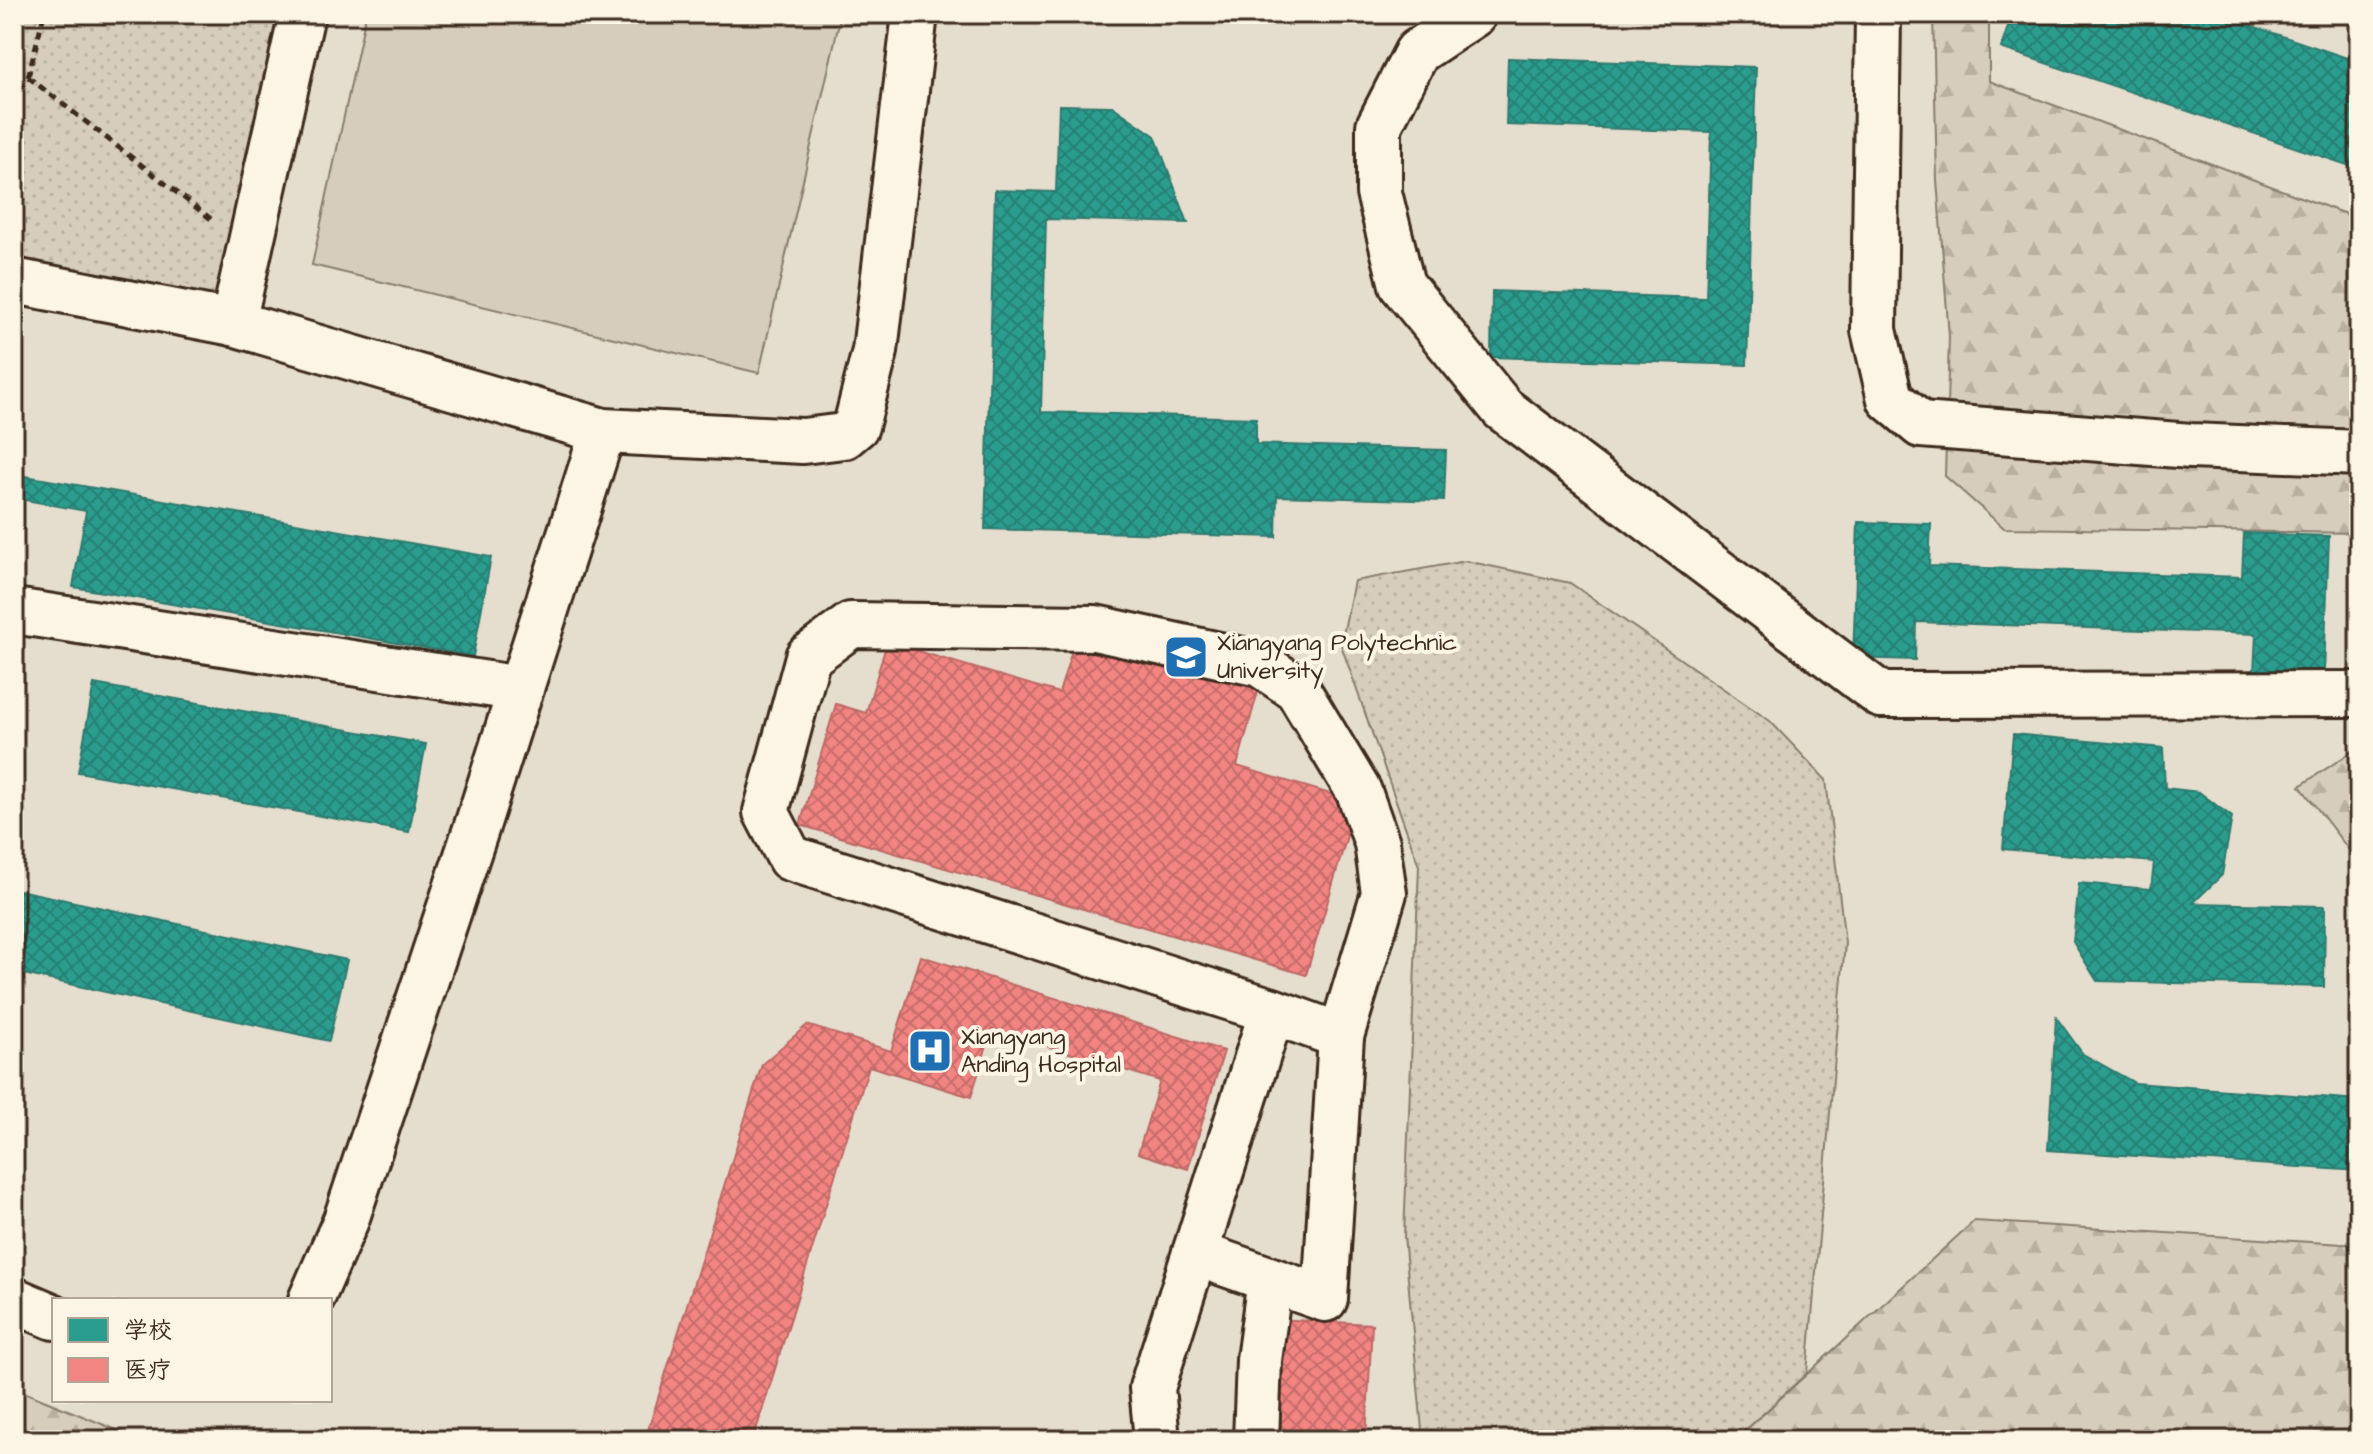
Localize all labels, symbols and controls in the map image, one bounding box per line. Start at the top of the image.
place label: Xiangyang Polytechnic University [1217,626,1457,689]
school or university icon: Xiangyang Polytechnic University [1162,633,1210,681]
place label: Xiangyang Anding Hospital [961,1020,1121,1083]
hospital icon: Xiangyang Anding Hospital [906,1027,954,1075]
legend [52,1298,332,1402]
text: 学校 [124,1314,172,1348]
text: 医疗 [124,1354,172,1388]

